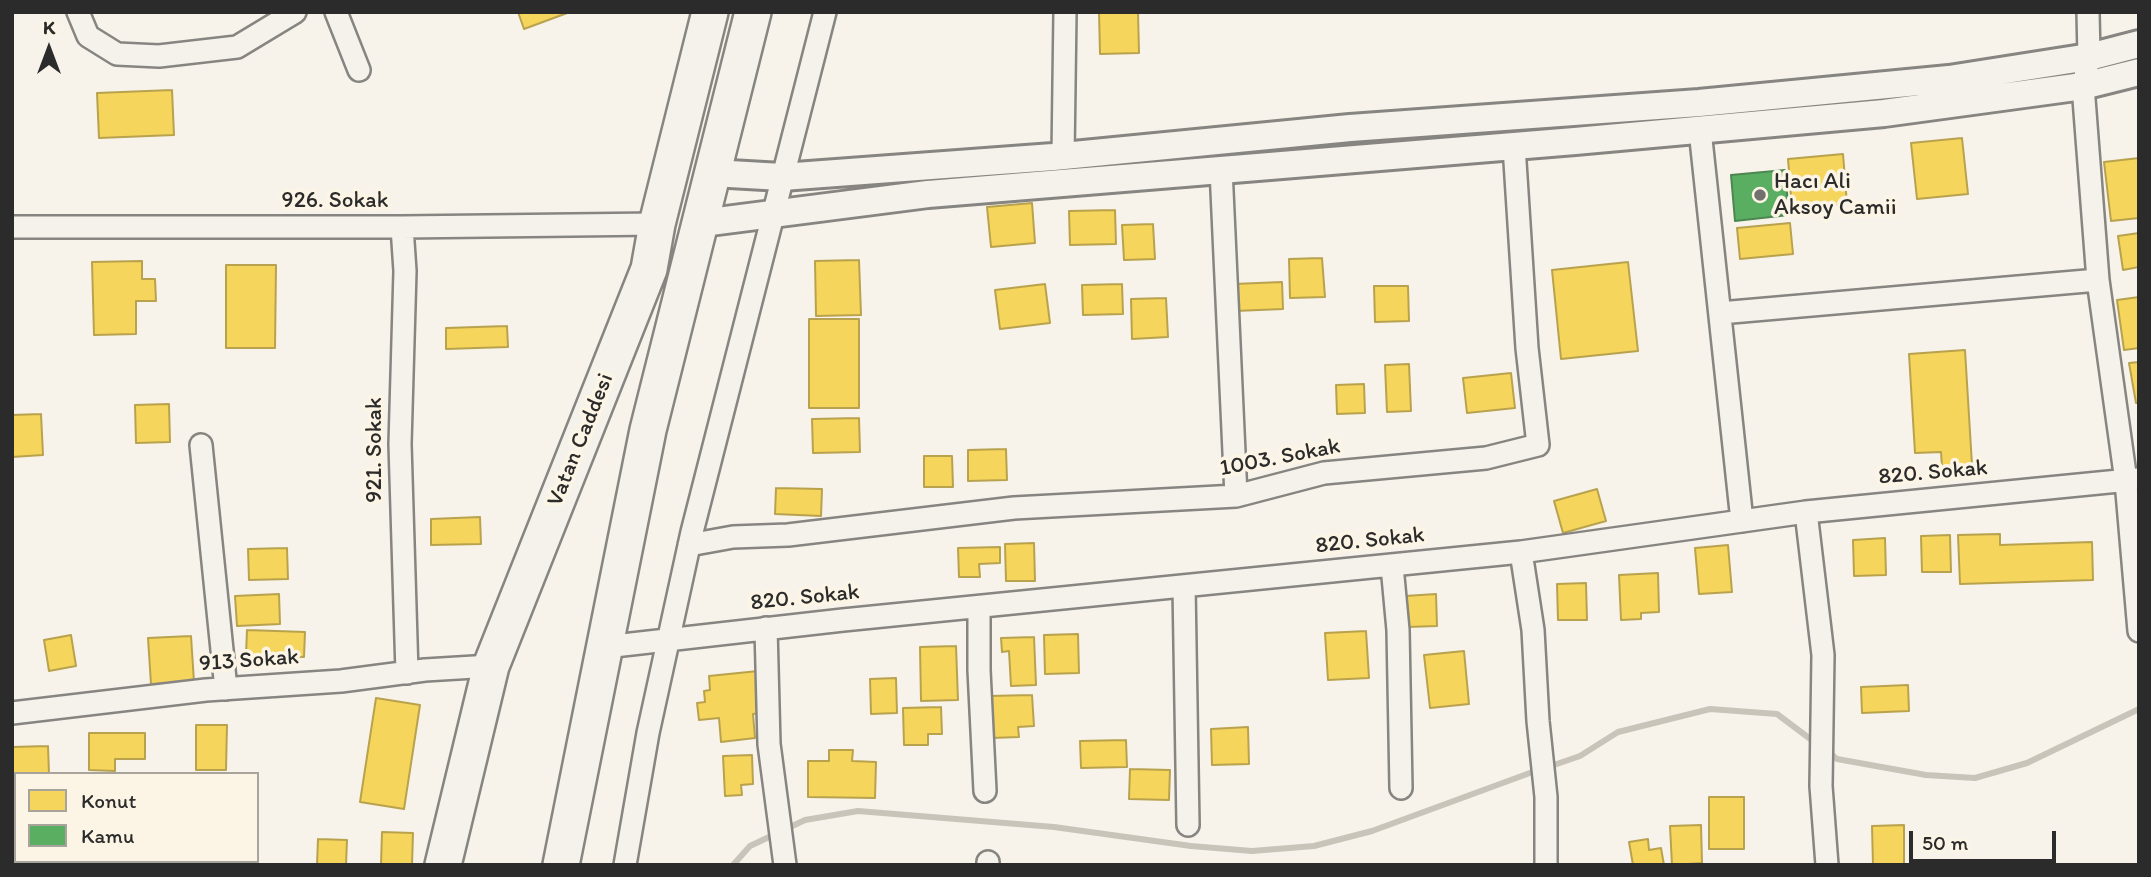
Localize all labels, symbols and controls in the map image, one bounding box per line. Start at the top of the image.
north arrow [14,14,84,84]
text: K [43,16,55,39]
place label: Hacı Ali Aksoy Camii [1774,168,1897,222]
street label: 926. Sokak [282,187,388,215]
marker: Hacı Ali Aksoy Camii [1752,187,1768,203]
street label: Vatan Caddesi [542,370,620,510]
street label: 921. Sokak [361,397,389,503]
street label: 1003. Sokak [1217,433,1343,483]
street label: 820. Sokak [1877,454,1989,492]
street label: 820. Sokak [1314,522,1426,560]
street label: 820. Sokak [749,579,861,617]
street label: 913 Sokak [198,644,300,678]
legend [14,772,259,863]
text: Konut [81,788,136,813]
scale bar [1913,818,2060,862]
text: Kamu [81,823,135,848]
text: 50 m [1922,830,1968,855]

